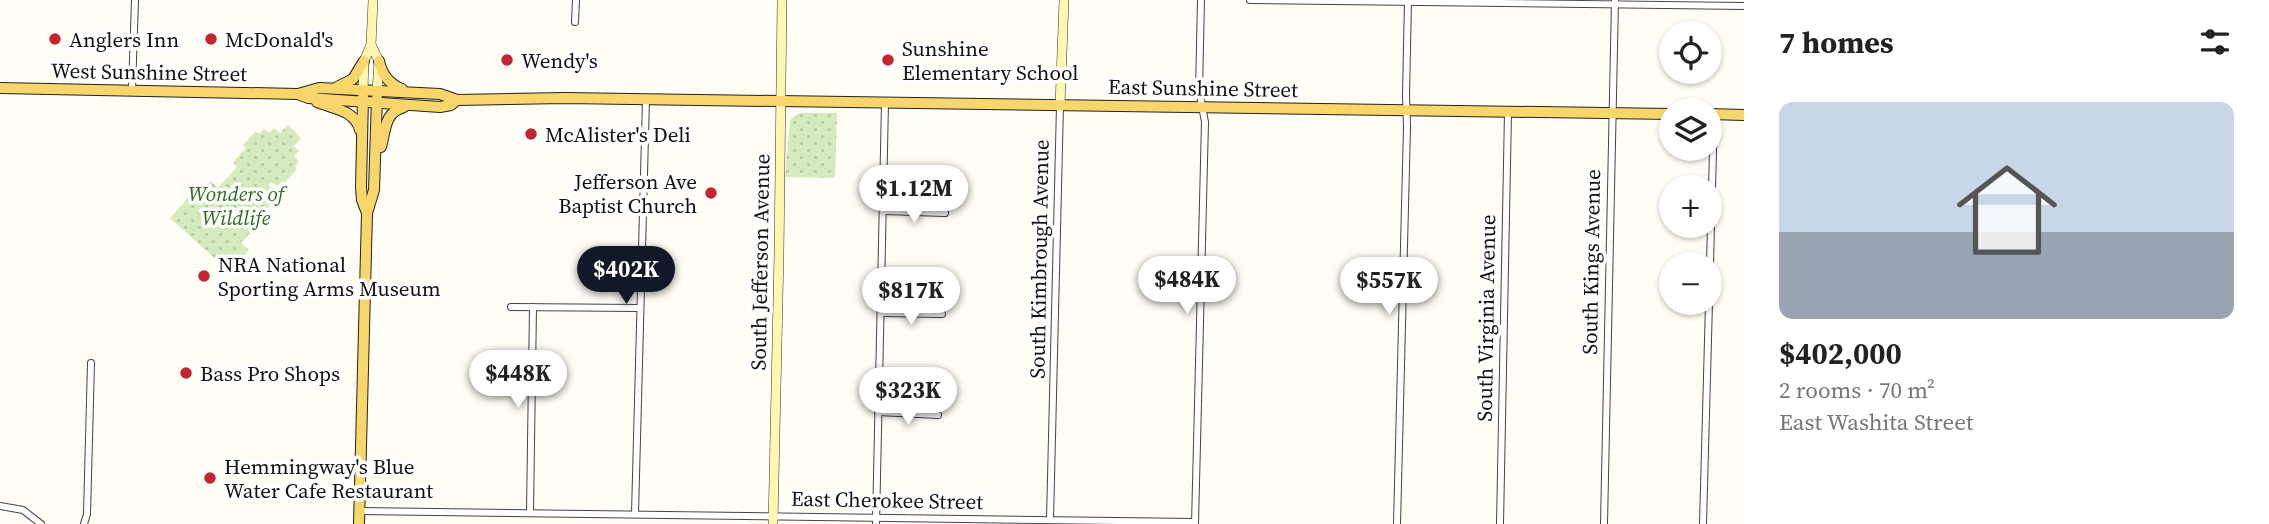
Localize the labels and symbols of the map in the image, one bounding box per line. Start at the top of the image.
place label: Anglers Inn [69,25,180,54]
place label: McDonald's [225,25,333,54]
marker: Anglers Inn [47,31,63,47]
marker: McDonald's [203,31,219,47]
place label: Sunshine Elementary School [902,34,1079,87]
place label: Wendy's [521,46,598,75]
marker: Wendy's [499,52,515,68]
marker: Sunshine Elementary School [880,52,896,68]
street label: West Sunshine Street [51,56,247,88]
street label: East Sunshine Street [1108,72,1298,104]
place label: McAlister's Deli [545,120,691,149]
marker: McAlister's Deli [523,126,539,142]
street label: South Kimbrough Avenue [1022,139,1056,379]
street label: South Jefferson Avenue [744,153,776,371]
pin: $1.12M [857,166,971,225]
place label: Jefferson Ave Baptist Church [558,167,697,220]
street label: South Kings Avenue [1575,169,1607,355]
park label: Wonders of Wildlife [188,179,288,232]
marker: Jefferson Ave Baptist Church [703,185,719,201]
street label: South Virginia Avenue [1470,214,1502,422]
pin: $402K [577,246,675,306]
place label: NRA National Sporting Arms Museum [218,250,441,303]
pin: $484K [1138,256,1236,316]
pin: $557K [1340,258,1438,317]
marker: NRA National Sporting Arms Museum [196,268,212,284]
pin: $817K [862,268,960,327]
pin: $448K [469,350,567,410]
place label: Bass Pro Shops [200,359,340,388]
marker: Bass Pro Shops [178,365,194,381]
pin: $323K [859,368,957,427]
place label: Hemmingway's Blue Water Cafe Restaurant [224,452,433,505]
marker: Hemmingway's Blue Water Cafe Restaurant [202,470,218,486]
street label: East Cherokee Street [791,484,984,516]

